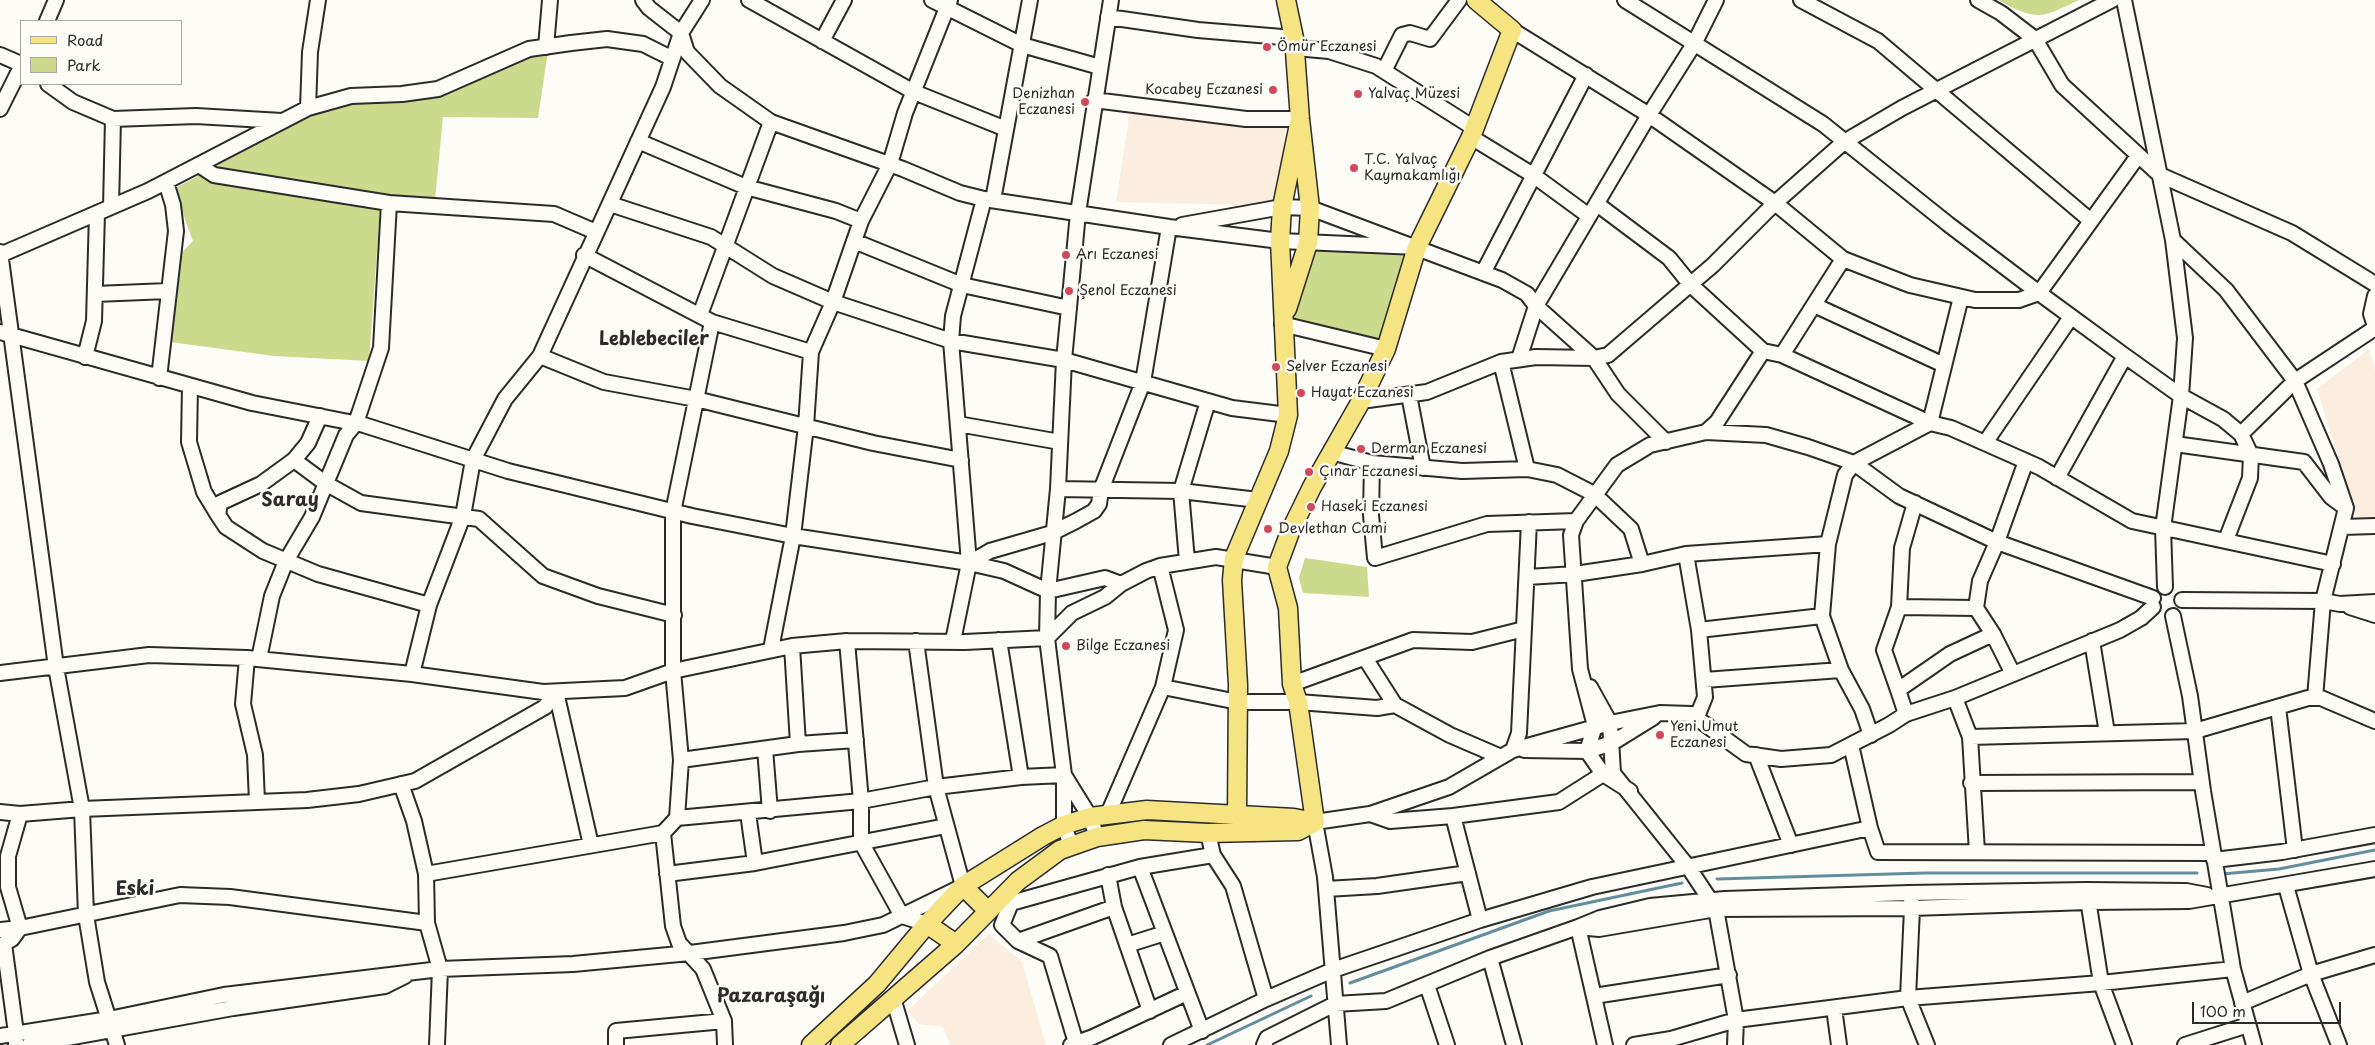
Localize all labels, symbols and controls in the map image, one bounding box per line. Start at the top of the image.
legend [20,20,182,85]
text: Road [67,28,103,51]
place label: Ömür Eczanesi [1277,39,1377,55]
marker: Ömür Eczanesi [1261,41,1273,53]
text: Park [67,53,101,76]
place label: Kocabey Eczanesi [1145,82,1263,98]
marker: Kocabey Eczanesi [1267,84,1279,96]
place label: Denizhan Eczanesi [1012,86,1075,118]
place label: Yalvaç Müzesi [1368,86,1460,102]
marker: Yalvaç Müzesi [1352,88,1364,100]
marker: Denizhan Eczanesi [1079,96,1091,108]
place label: T.C. Yalvaç Kaymakamlığı [1364,152,1461,184]
marker: T.C. Yalvaç Kaymakamlığı [1348,162,1360,174]
place label: Arı Eczanesi [1076,247,1158,263]
marker: Arı Eczanesi [1060,249,1072,261]
place label: Şenol Eczanesi [1079,283,1177,299]
marker: Şenol Eczanesi [1063,285,1075,297]
district label: Leblebeciler [599,329,709,351]
place label: Selver Eczanesi [1286,359,1387,375]
marker: Selver Eczanesi [1270,361,1282,373]
place label: Hayat Eczanesi [1311,385,1414,401]
marker: Hayat Eczanesi [1295,387,1307,399]
place label: Derman Eczanesi [1371,441,1487,457]
marker: Derman Eczanesi [1355,443,1367,455]
place label: Çınar Eczanesi [1319,464,1418,480]
marker: Çınar Eczanesi [1303,466,1315,478]
district label: Saray [261,490,319,512]
place label: Haseki Eczanesi [1321,499,1428,515]
marker: Haseki Eczanesi [1305,501,1317,513]
place label: Devlethan Cami [1278,521,1387,537]
marker: Devlethan Cami [1262,523,1274,535]
place label: Bilge Eczanesi [1076,638,1170,654]
marker: Bilge Eczanesi [1060,640,1072,652]
place label: Yeni Umut Eczanesi [1670,719,1739,752]
marker: Yeni Umut Eczanesi [1654,729,1666,741]
district label: Eski [116,879,154,901]
district label: Pazaraşağı [717,986,825,1008]
scale bar [2195,992,2344,1024]
text: 100 m [2200,999,2246,1022]

